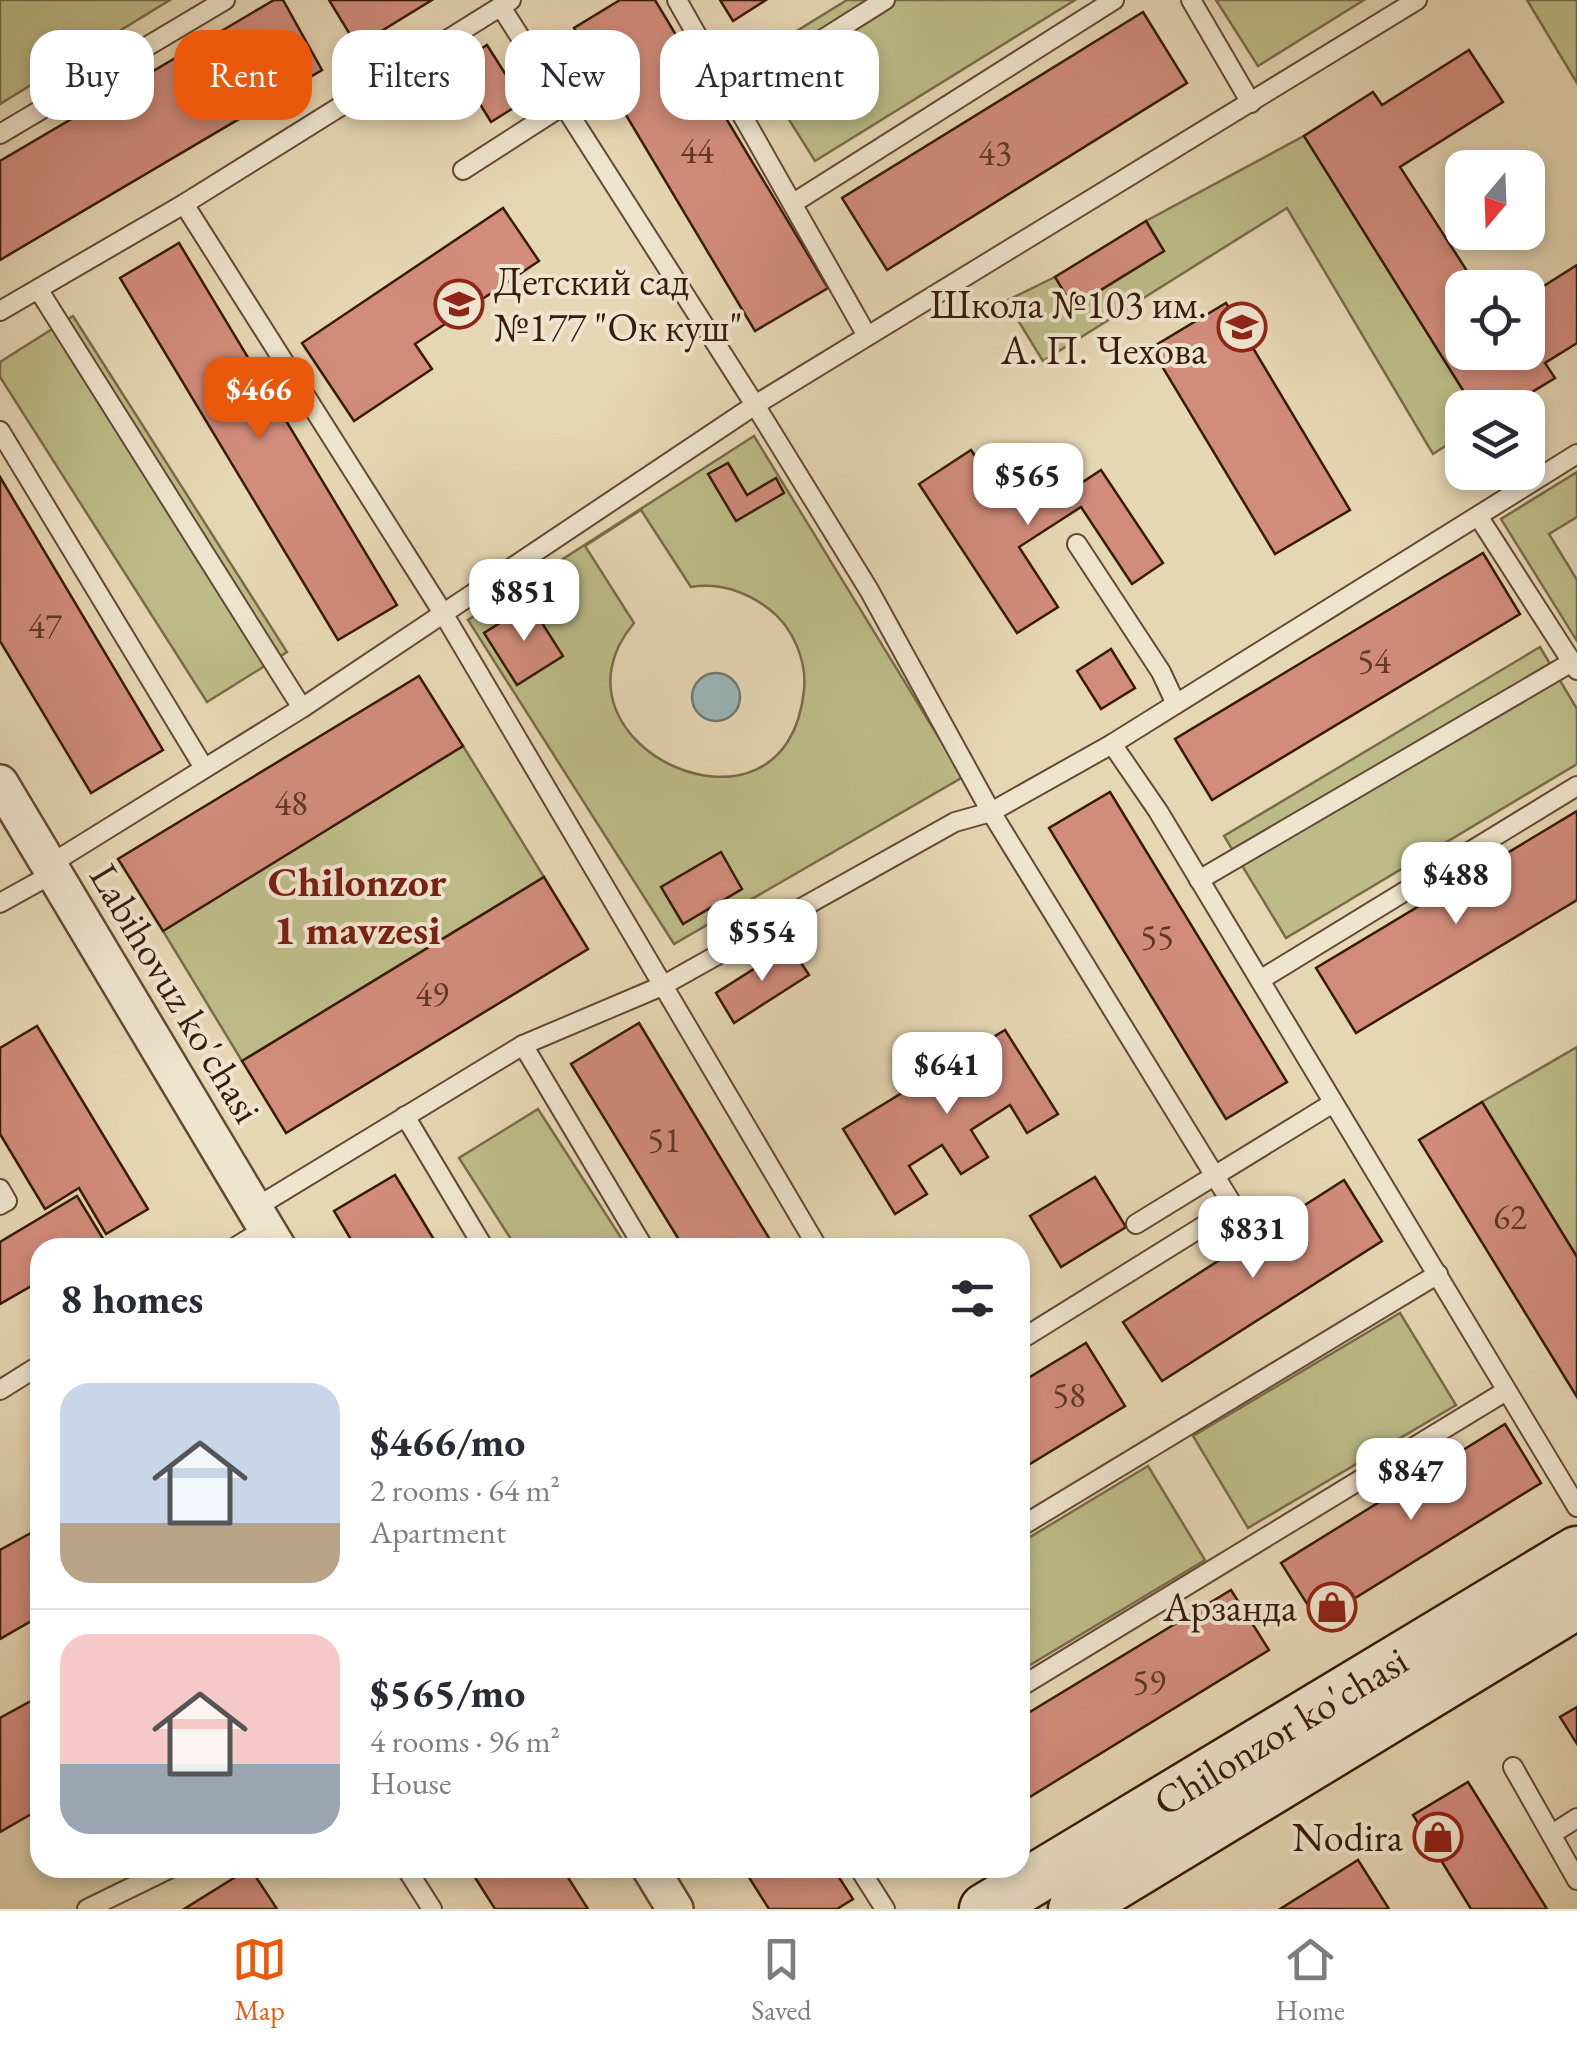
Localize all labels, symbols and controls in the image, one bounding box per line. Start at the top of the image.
chip: Buy [30,30,154,120]
chip: Rent [174,30,312,120]
chip: Filters [332,30,485,120]
chip: New [505,30,640,120]
chip: Apartment [660,30,879,120]
house number: 44 [680,128,714,173]
house number: 43 [978,130,1012,175]
north arrow [1445,150,1545,250]
map controls [1445,150,1545,490]
place label: Детский сад №177 "Ок куш" [494,255,743,353]
button: locate [1445,270,1545,370]
school or university icon: Детский сад №177 "Ок куш" [433,278,485,330]
place label: Школа №103 им. А. П. Чехова [930,278,1207,376]
school or university icon: Школа №103 им. А. П. Чехова [1216,301,1268,353]
pin: $466 [200,357,318,442]
text: $466 [226,368,292,410]
button: layers [1445,390,1545,490]
pin: $565 [969,443,1087,528]
text: $565 [995,454,1061,496]
pin: $851 [465,559,583,644]
text: $851 [491,570,557,612]
house number: 47 [28,603,62,648]
house number: 54 [1357,638,1391,683]
house number: 48 [274,780,308,825]
pin: $488 [1397,842,1515,927]
text: $488 [1423,853,1489,895]
street label: Labihovuz ko'chasi [78,854,274,1132]
district label: Chilonzor 1 mavzesi [268,854,447,957]
pin: $554 [703,899,821,984]
text: $554 [729,910,795,952]
house number: 55 [1140,914,1174,959]
house number: 49 [415,971,449,1016]
pin: $641 [888,1032,1006,1117]
text: $641 [914,1043,980,1085]
house number: 51 [647,1117,681,1162]
house number: 62 [1493,1194,1527,1239]
pin: $831 [1194,1196,1312,1281]
text: $831 [1220,1207,1286,1249]
text: 8 homes [60,1271,203,1326]
icon: filters [945,1271,1000,1326]
house number: 58 [1052,1372,1086,1417]
text: $466/mo [370,1414,526,1469]
icon: home [140,1423,260,1543]
pin: $847 [1352,1438,1470,1523]
text: $847 [1378,1449,1444,1491]
text: 2 rooms · 64 m² [370,1469,560,1511]
text: Apartment [370,1511,506,1553]
place label: Арзанда [1162,1581,1297,1633]
shop icon: Арзанда [1306,1581,1358,1633]
street label: Chilonzor ko'chasi [1144,1634,1417,1827]
house number: 59 [1132,1659,1166,1704]
text: $565/mo [370,1665,526,1720]
icon: home [140,1674,260,1794]
text: 4 rooms · 96 m² [370,1720,560,1762]
text: House [370,1762,451,1804]
place label: Nodira [1292,1811,1403,1863]
shop icon: Nodira [1412,1811,1464,1863]
tab: Map [232,1932,287,2028]
tab: Saved [751,1932,811,2028]
tab: Home [1276,1932,1345,2028]

